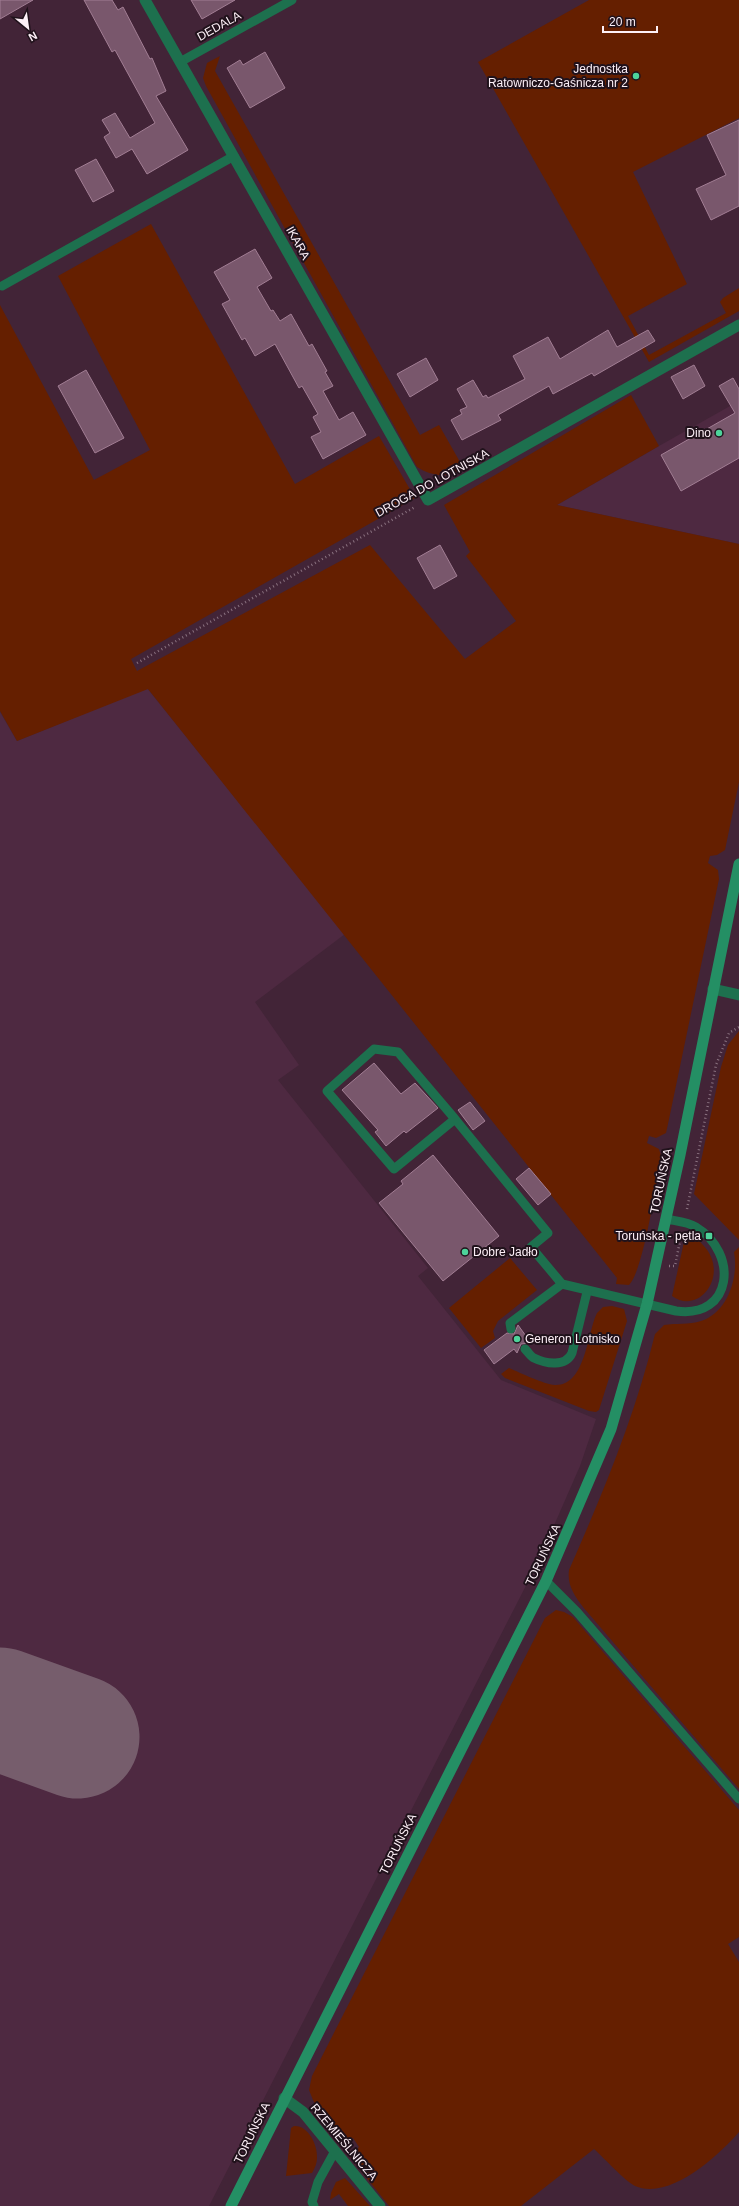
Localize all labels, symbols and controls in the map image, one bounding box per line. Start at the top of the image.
north arrow [8,8,48,48]
street label: DEDALA [195,8,243,44]
scale bar [603,8,657,34]
text: 20 m [609,15,636,29]
text: N [26,30,39,44]
place label: Jednostka Ratowniczo-Gaśnicza nr 2 [488,62,628,90]
marker: Jednostka Ratowniczo-Gaśnicza nr 2 [631,71,641,81]
street label: IKARA [283,224,313,262]
place label: Dino [686,426,711,440]
marker: Dino [714,428,724,438]
street label: DROGA DO LOTNISKA [373,446,491,520]
street label: TORUŃSKA [646,1147,675,1215]
place label: Toruńska - pętla [616,1229,701,1243]
marker: Toruńska - pętla [704,1231,714,1241]
place label: Dobre Jadło [473,1245,538,1259]
marker: Dobre Jadło [460,1247,470,1257]
place label: Generon Lotnisko [525,1332,620,1346]
marker: Generon Lotnisko [512,1334,522,1344]
street label: TORUŃSKA [522,1521,563,1588]
street label: TORUŃSKA [376,1811,419,1877]
street label: TORUŃSKA [230,2100,273,2166]
street label: RZEMIEŚLNICZA [308,2100,381,2183]

